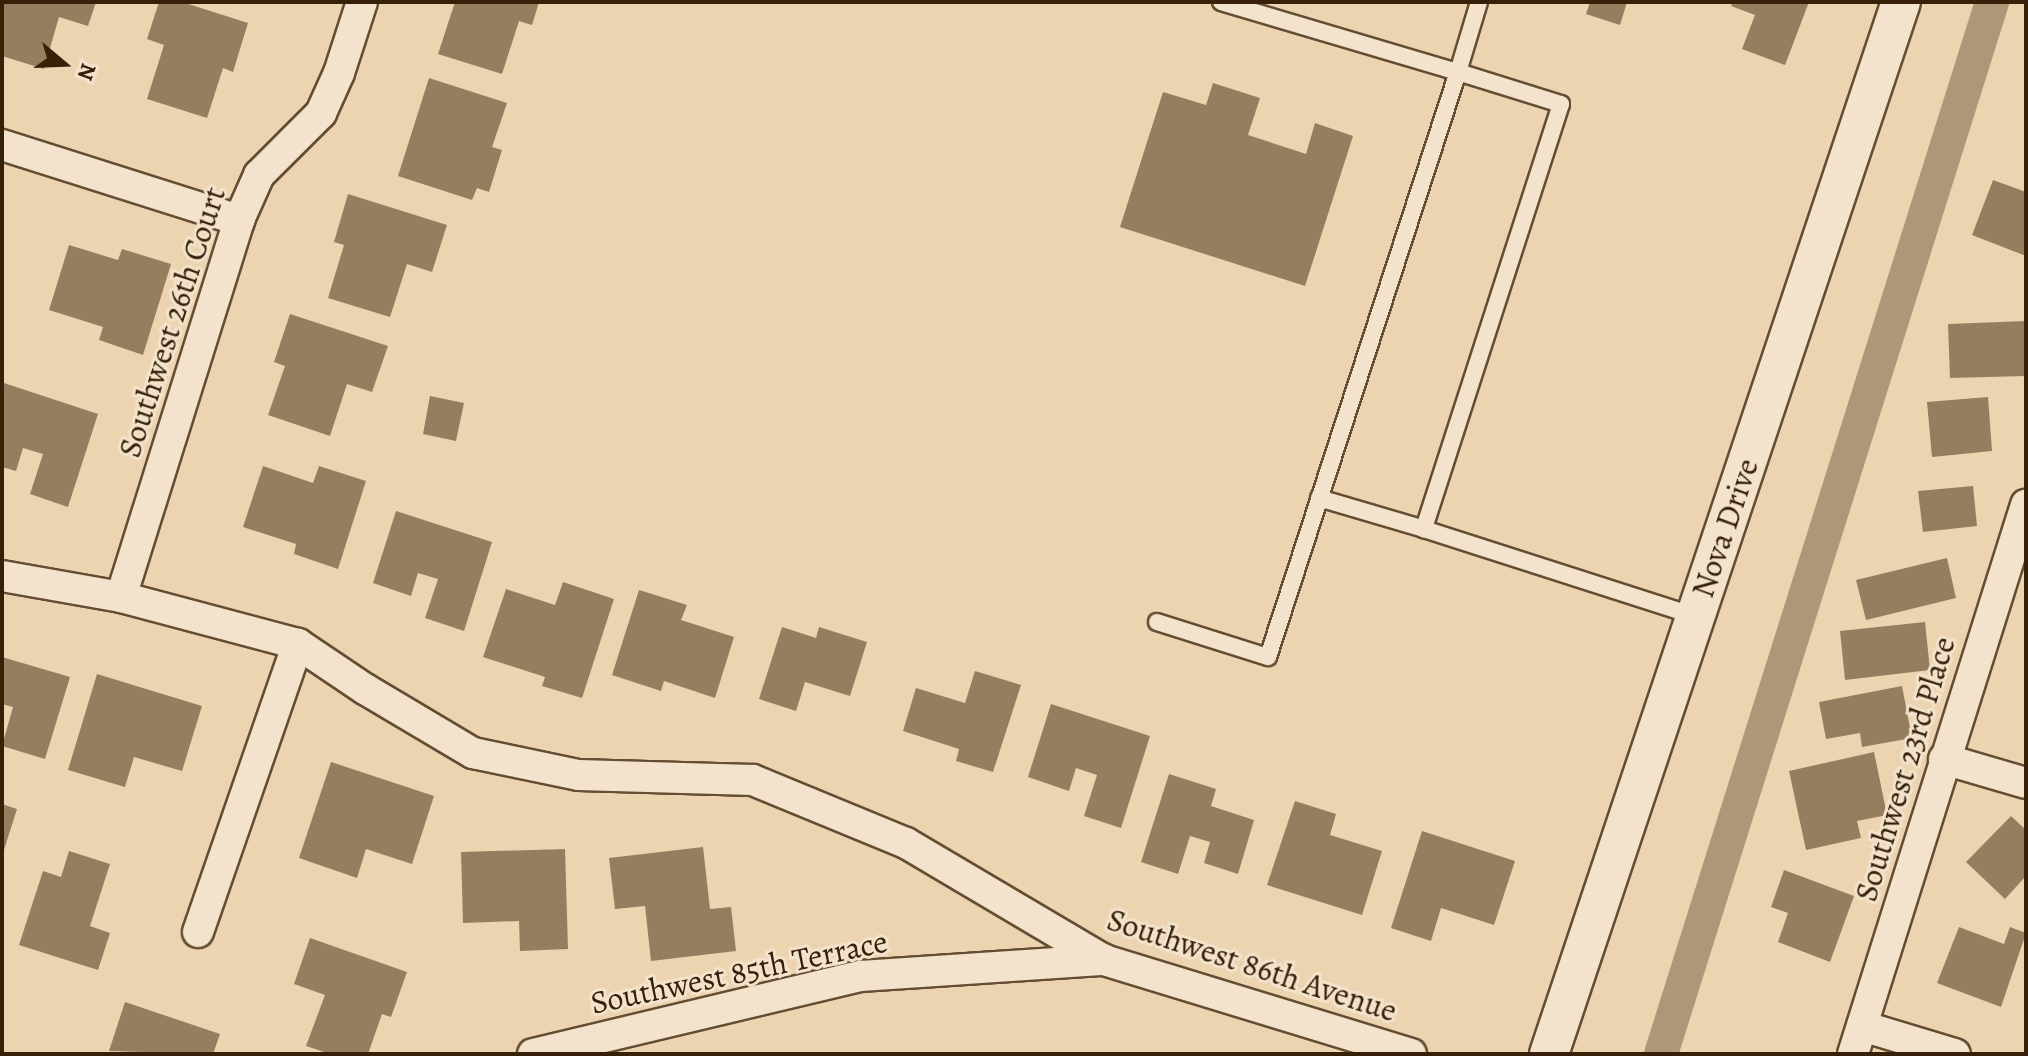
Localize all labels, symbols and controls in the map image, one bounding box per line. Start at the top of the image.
north arrow [24,24,104,104]
text: N [70,59,103,84]
street label: Southwest 26th Court [110,182,234,462]
street label: Nova Drive [1683,453,1767,603]
street label: Southwest 23rd Place [1847,632,1963,906]
street label: Southwest 86th Avenue [1102,900,1402,1030]
street label: Southwest 85th Terrace [587,922,891,1022]

